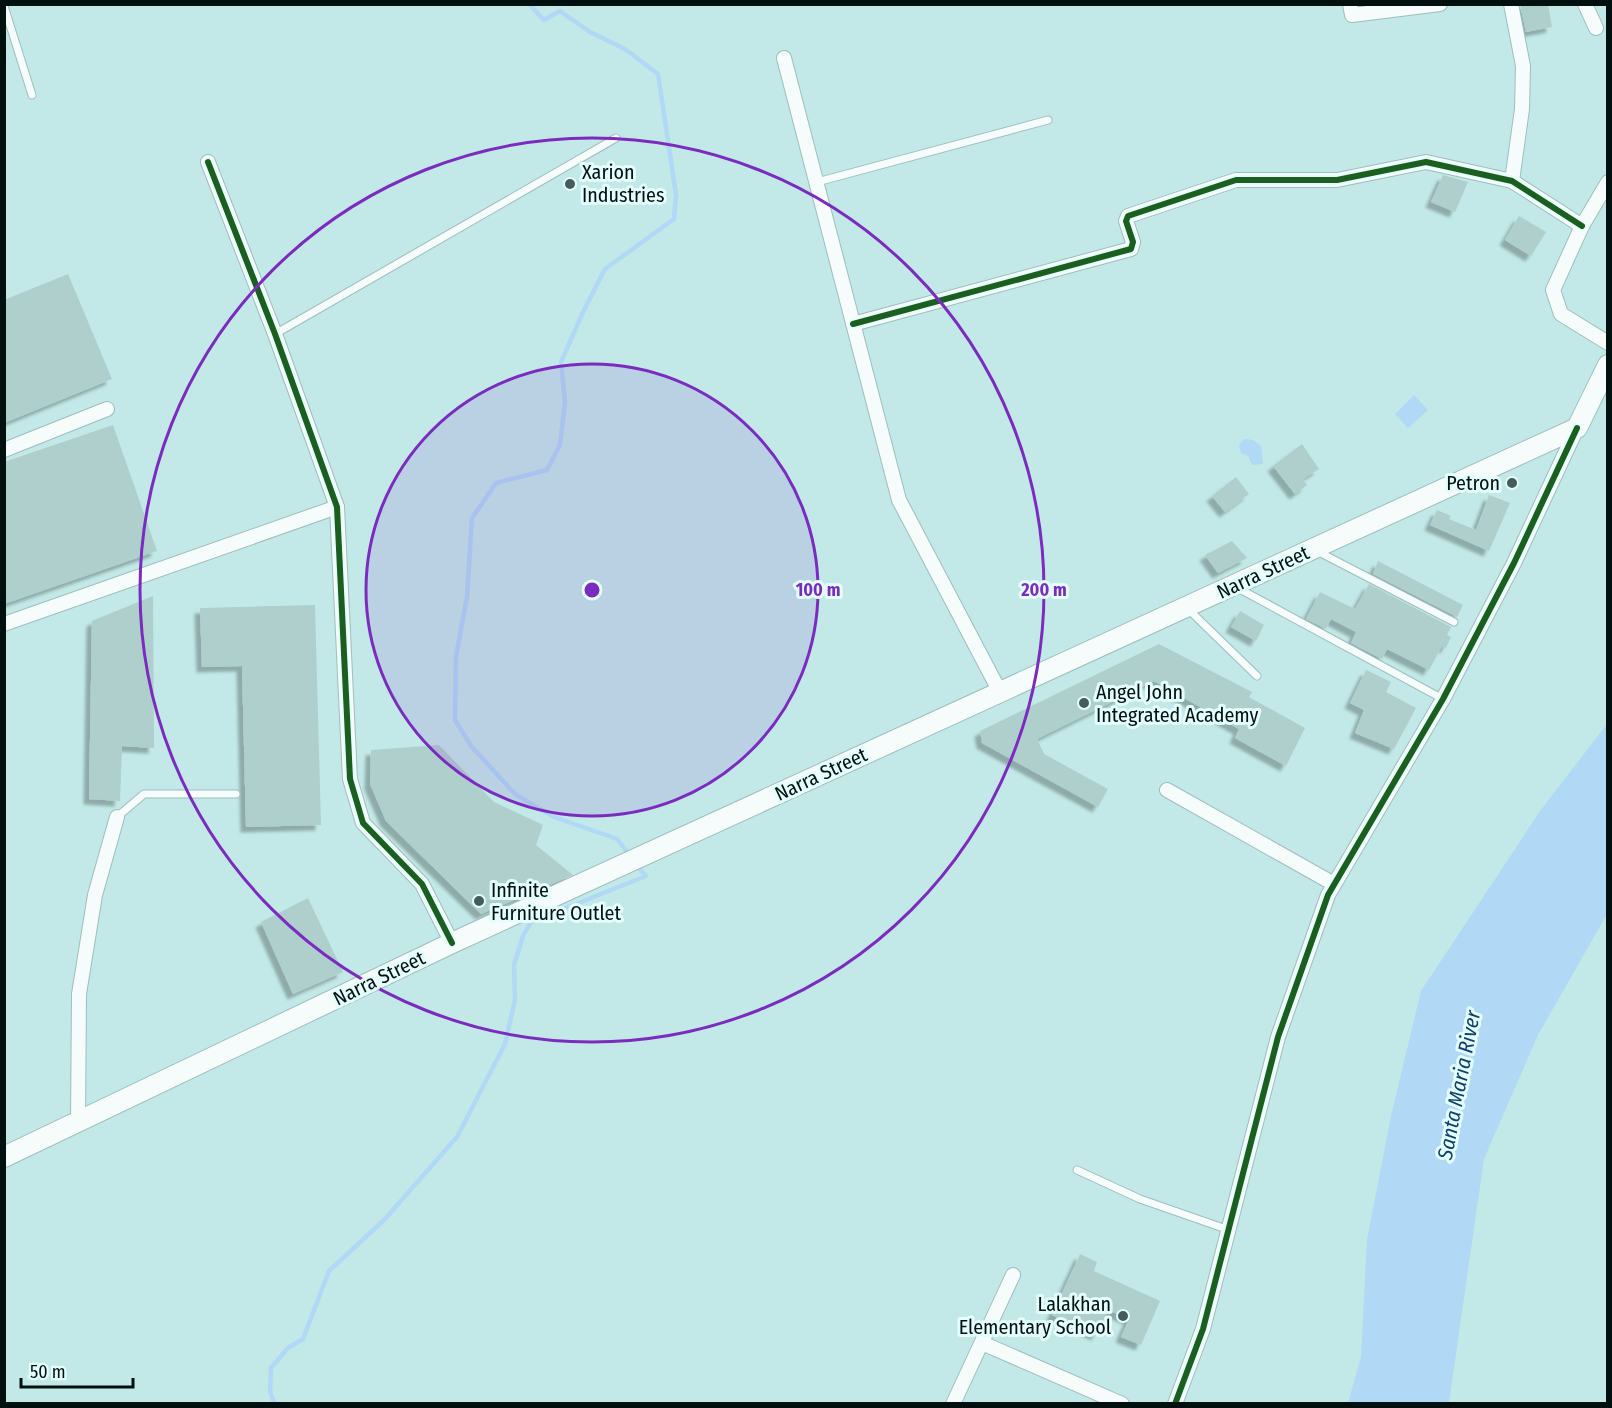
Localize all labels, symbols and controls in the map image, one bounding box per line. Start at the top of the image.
place label: Xarion Industries [582,160,664,207]
marker: Xarion Industries [563,177,577,191]
place label: Petron [1446,471,1500,495]
marker: Petron [1505,476,1519,490]
street label: Narra Street [1213,540,1313,604]
text: 100 m [796,579,840,601]
text: 200 m [1020,579,1067,601]
centre of rings [582,580,602,600]
place label: Angel John Integrated Academy [1096,680,1259,727]
marker: Angel John Integrated Academy [1077,696,1091,710]
street label: Narra Street [771,742,871,806]
place label: Infinite Furniture Outlet [491,878,621,925]
marker: Infinite Furniture Outlet [472,894,486,908]
street label: Narra Street [329,945,429,1010]
water label: Santa Maria River [1432,1007,1486,1163]
place label: Lalakhan Elementary School [959,1292,1111,1339]
marker: Lalakhan Elementary School [1116,1309,1130,1323]
scale bar [21,1351,134,1389]
text: 50 m [30,1361,66,1383]

